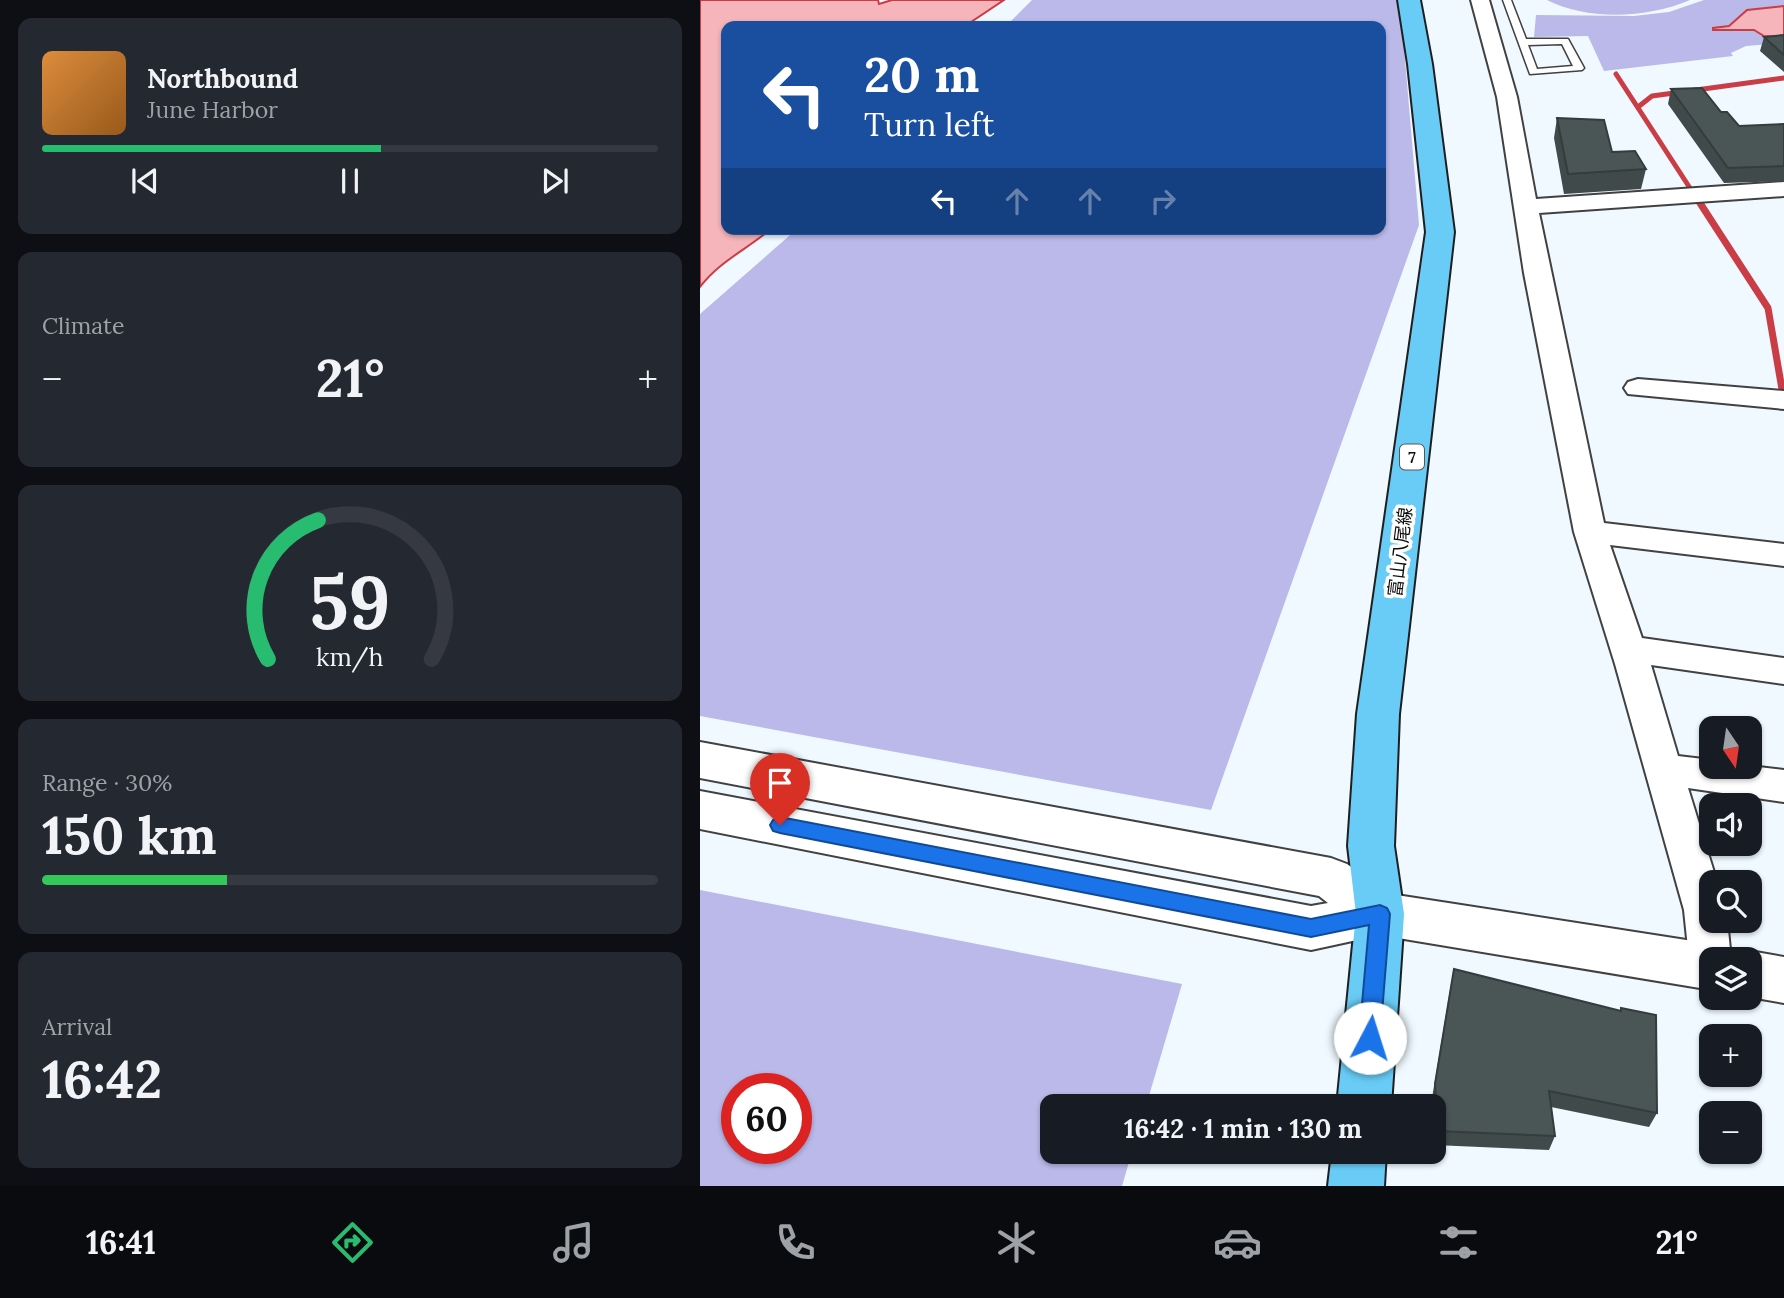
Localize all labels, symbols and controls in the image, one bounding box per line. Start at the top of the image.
text: 20 m [864,43,979,105]
icon: left [749,49,840,140]
text: Northbound [147,62,298,95]
text: June Harbor [147,95,278,124]
text: Turn left [864,104,994,145]
icon: previous [126,162,164,200]
icon: pause [331,162,369,200]
icon: next [536,162,574,200]
icon: left [925,182,963,220]
icon: ahead [998,182,1036,220]
icon: ahead [1071,182,1109,220]
icon: right [1144,182,1182,220]
text: Climate [42,311,124,340]
text: 21° [316,345,384,411]
text: − [42,355,62,403]
text: + [638,355,658,403]
road number: 7 [1400,445,1424,470]
street label: 富山八尾線 [1383,506,1417,598]
text: 59 [309,556,391,649]
text: km/h [316,641,384,673]
north arrow [1699,716,1762,779]
map controls [1699,716,1762,1164]
pin [750,753,810,825]
icon: arrive [761,764,799,802]
text: Range · 30% [42,768,172,797]
button: sound [1699,793,1762,856]
text: 150 km [42,802,217,868]
button: search [1699,870,1762,933]
button: layers [1699,947,1762,1010]
position arrow [1333,1001,1407,1075]
text: Arrival [42,1012,112,1041]
button: + [1699,1024,1762,1087]
text: 16:42 [42,1046,162,1112]
speed limit sign: 60 [721,1073,812,1164]
button: − [1699,1101,1762,1164]
text: 16:42 · 1 min · 130 m [1124,1112,1362,1145]
icon: directions [328,1218,377,1267]
icon: music [549,1218,598,1267]
icon: phone [771,1218,820,1267]
icon: climate [992,1218,1041,1267]
icon: car [1213,1218,1262,1267]
icon: filters [1434,1218,1483,1267]
text: 16:41 [86,1222,156,1263]
text: 21° [1656,1222,1698,1263]

